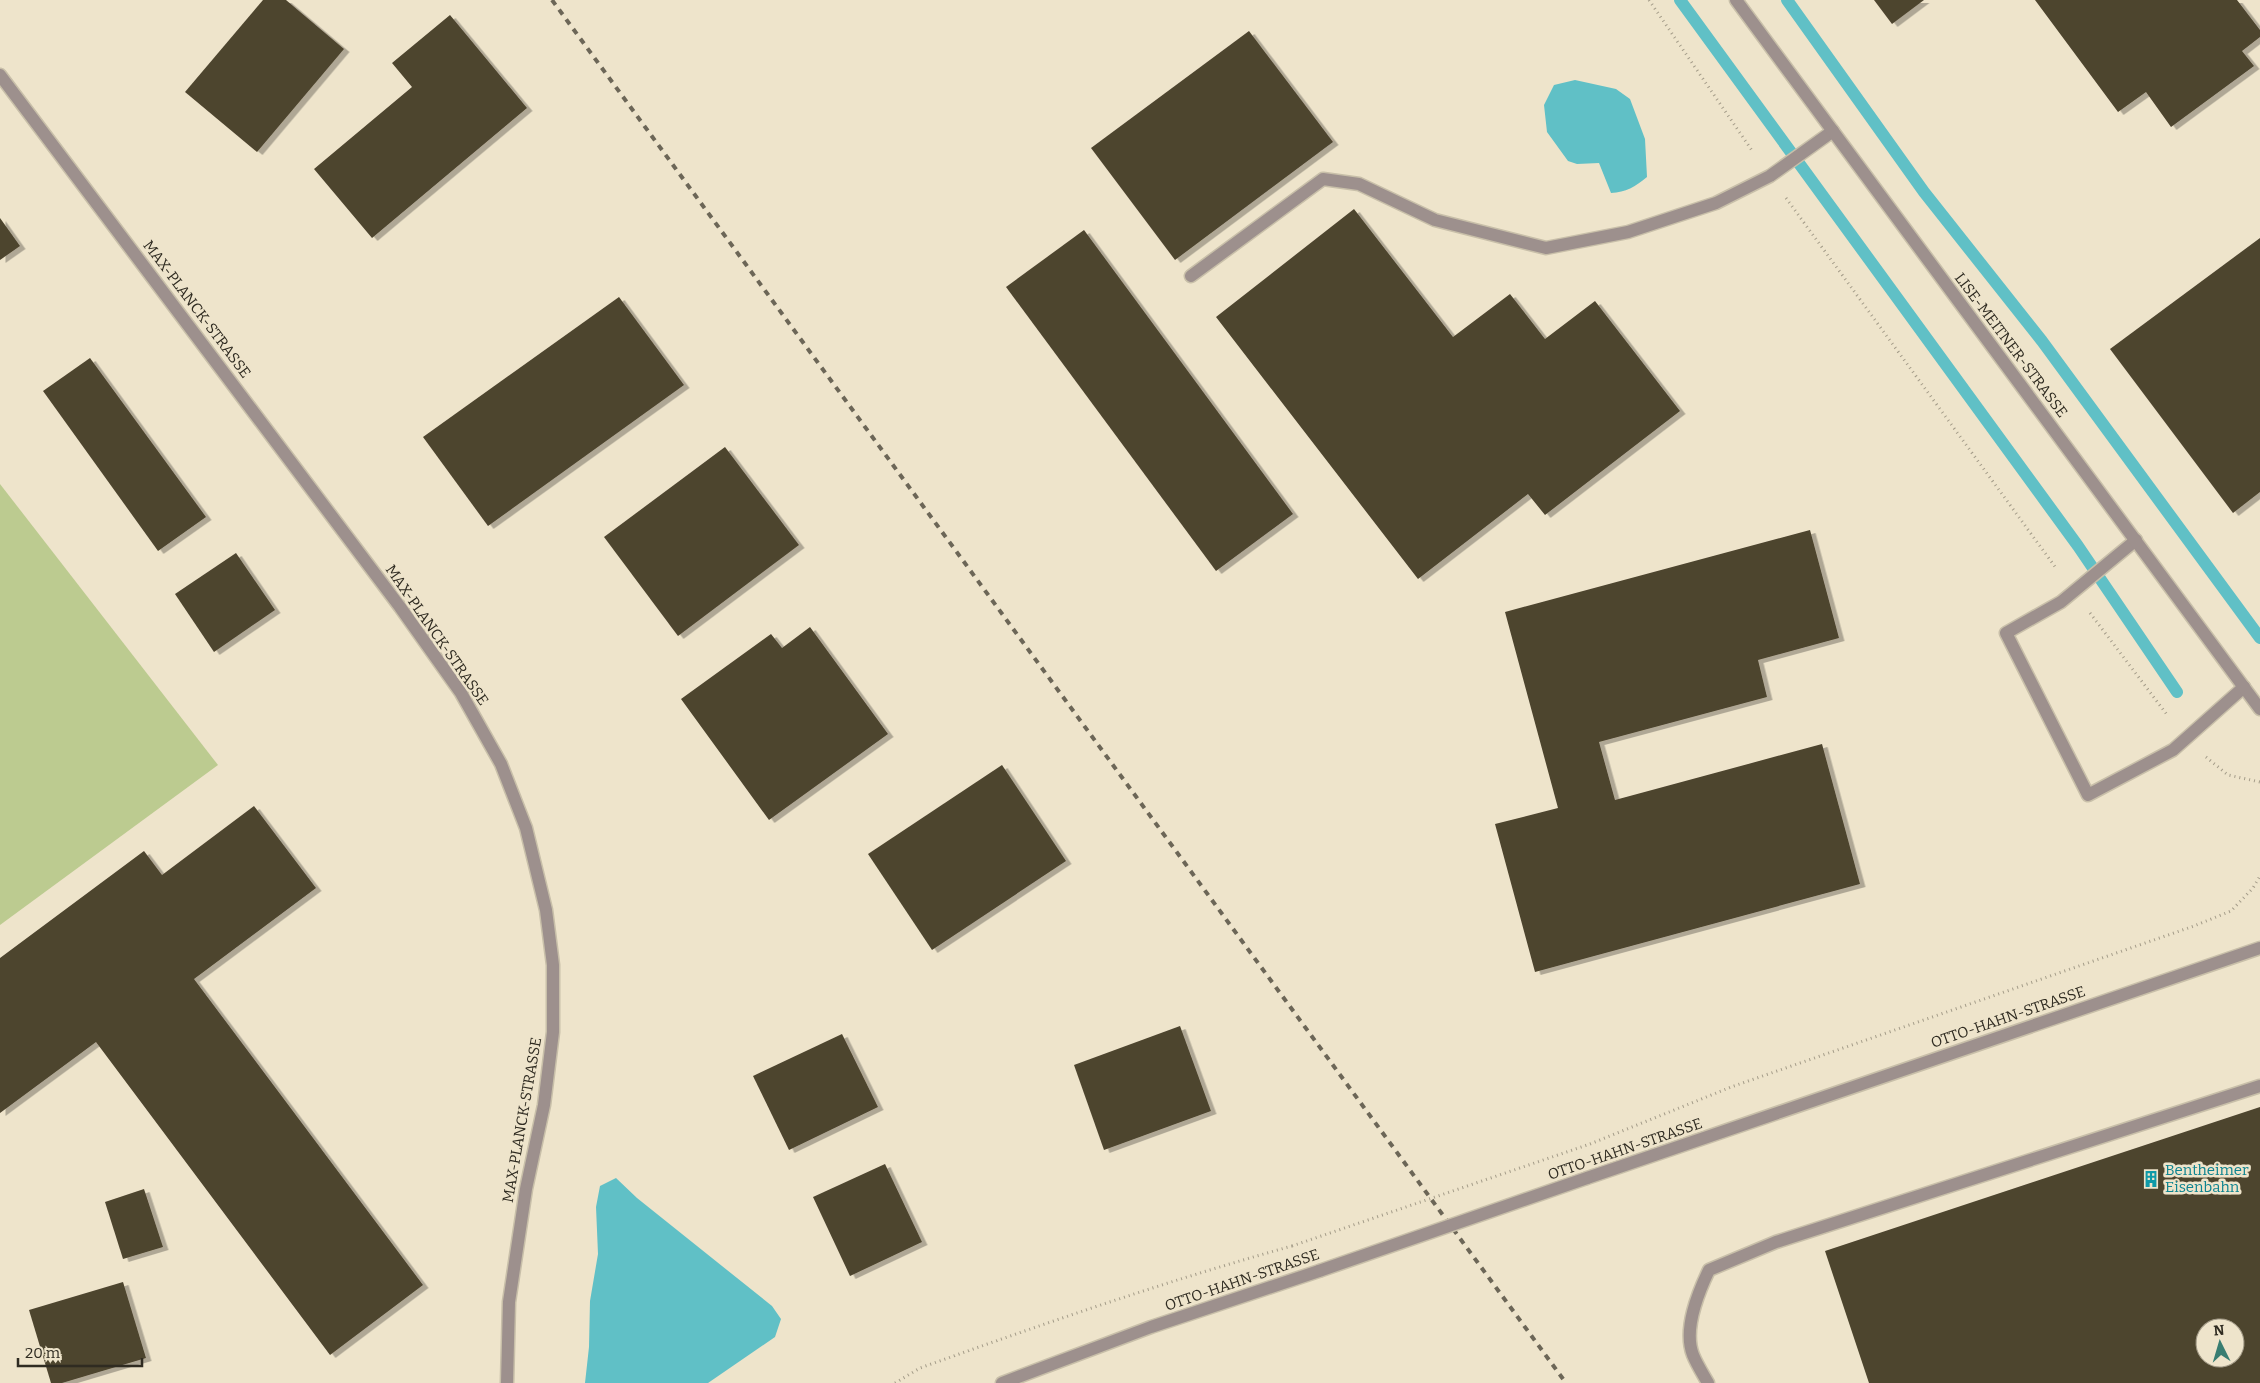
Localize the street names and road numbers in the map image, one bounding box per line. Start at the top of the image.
street label: MAX-PLANCK-STRASSE [139,237,255,381]
street label: LISE-MEITNER-STRASSE [1951,269,2071,421]
street label: MAX-PLANCK-STRASSE [382,561,492,709]
street label: OTTO-HAHN-STRASSE [1928,982,2088,1052]
street label: MAX-PLANCK-STRASSE [499,1036,545,1204]
street label: OTTO-HAHN-STRASSE [1545,1114,1705,1184]
street label: OTTO-HAHN-STRASSE [1162,1245,1322,1315]

